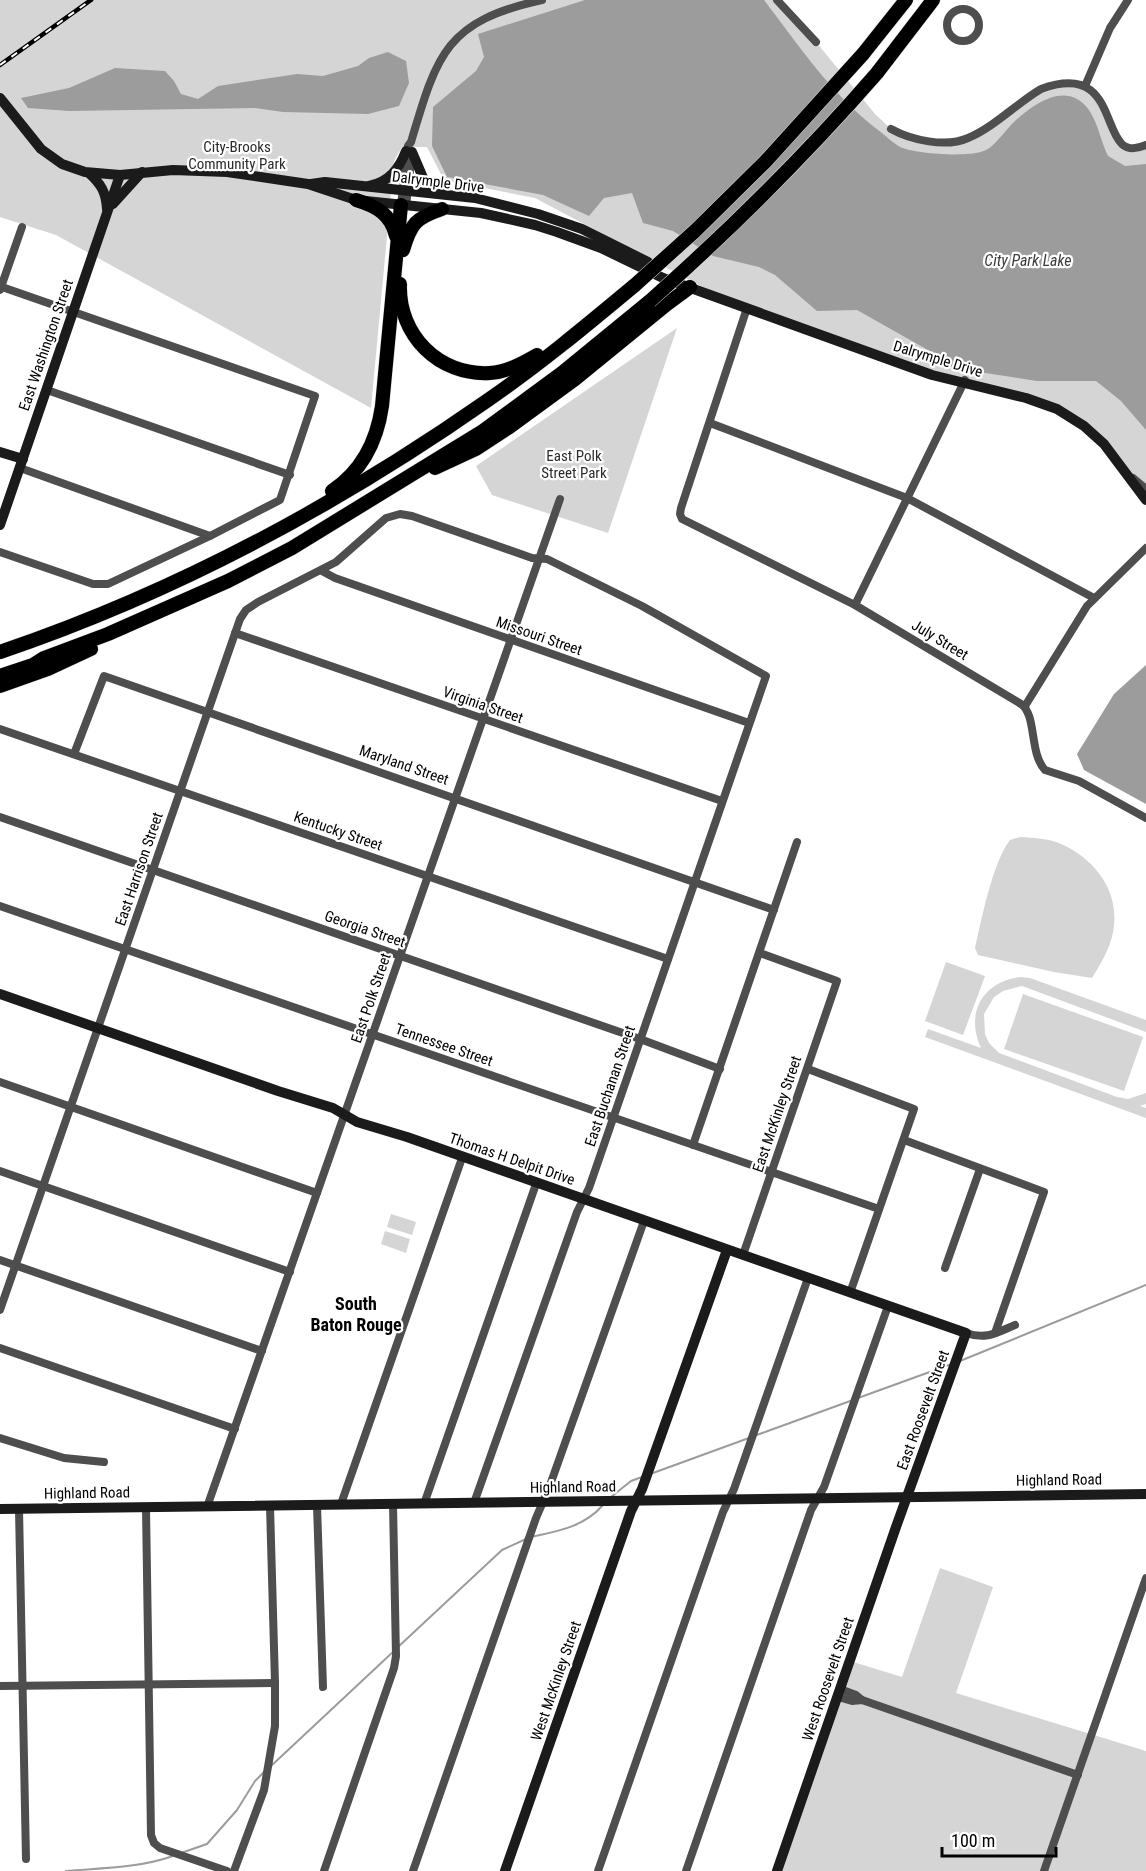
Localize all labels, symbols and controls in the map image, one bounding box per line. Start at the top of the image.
park label: City-Brooks Community Park [188,138,286,173]
street label: Dalrymple Drive [391,167,485,197]
water label: City Park Lake [984,251,1072,270]
street label: East Washington Street [15,277,77,413]
street label: Dalrymple Drive [891,337,985,381]
park label: East Polk Street Park [541,447,607,482]
street label: Missouri Street [494,613,584,659]
street label: July Street [908,616,972,664]
street label: Virginia Street [441,683,525,727]
street label: Maryland Street [357,741,451,789]
street label: Kentucky Street [291,807,385,855]
street label: East Harrison Street [111,810,167,928]
street label: Georgia Street [322,907,408,951]
street label: East Polk Street [347,951,395,1045]
street label: Tennessee Street [393,1020,495,1070]
street label: East Buchanan Street [581,1023,639,1149]
street label: East McKinley Street [749,1054,805,1174]
street label: Thomas H Delpit Drive [447,1129,577,1189]
district label: South Baton Rouge [310,1293,402,1335]
street label: East Roosevelt Street [893,1348,953,1472]
street label: Highland Road [1016,1470,1102,1490]
street label: Highland Road [530,1477,616,1497]
street label: Highland Road [44,1483,130,1503]
street label: West Roosevelt Street [798,1615,858,1743]
street label: West McKinley Street [527,1619,585,1743]
scale bar [942,1820,1056,1858]
text: 100 m [951,1830,995,1851]

